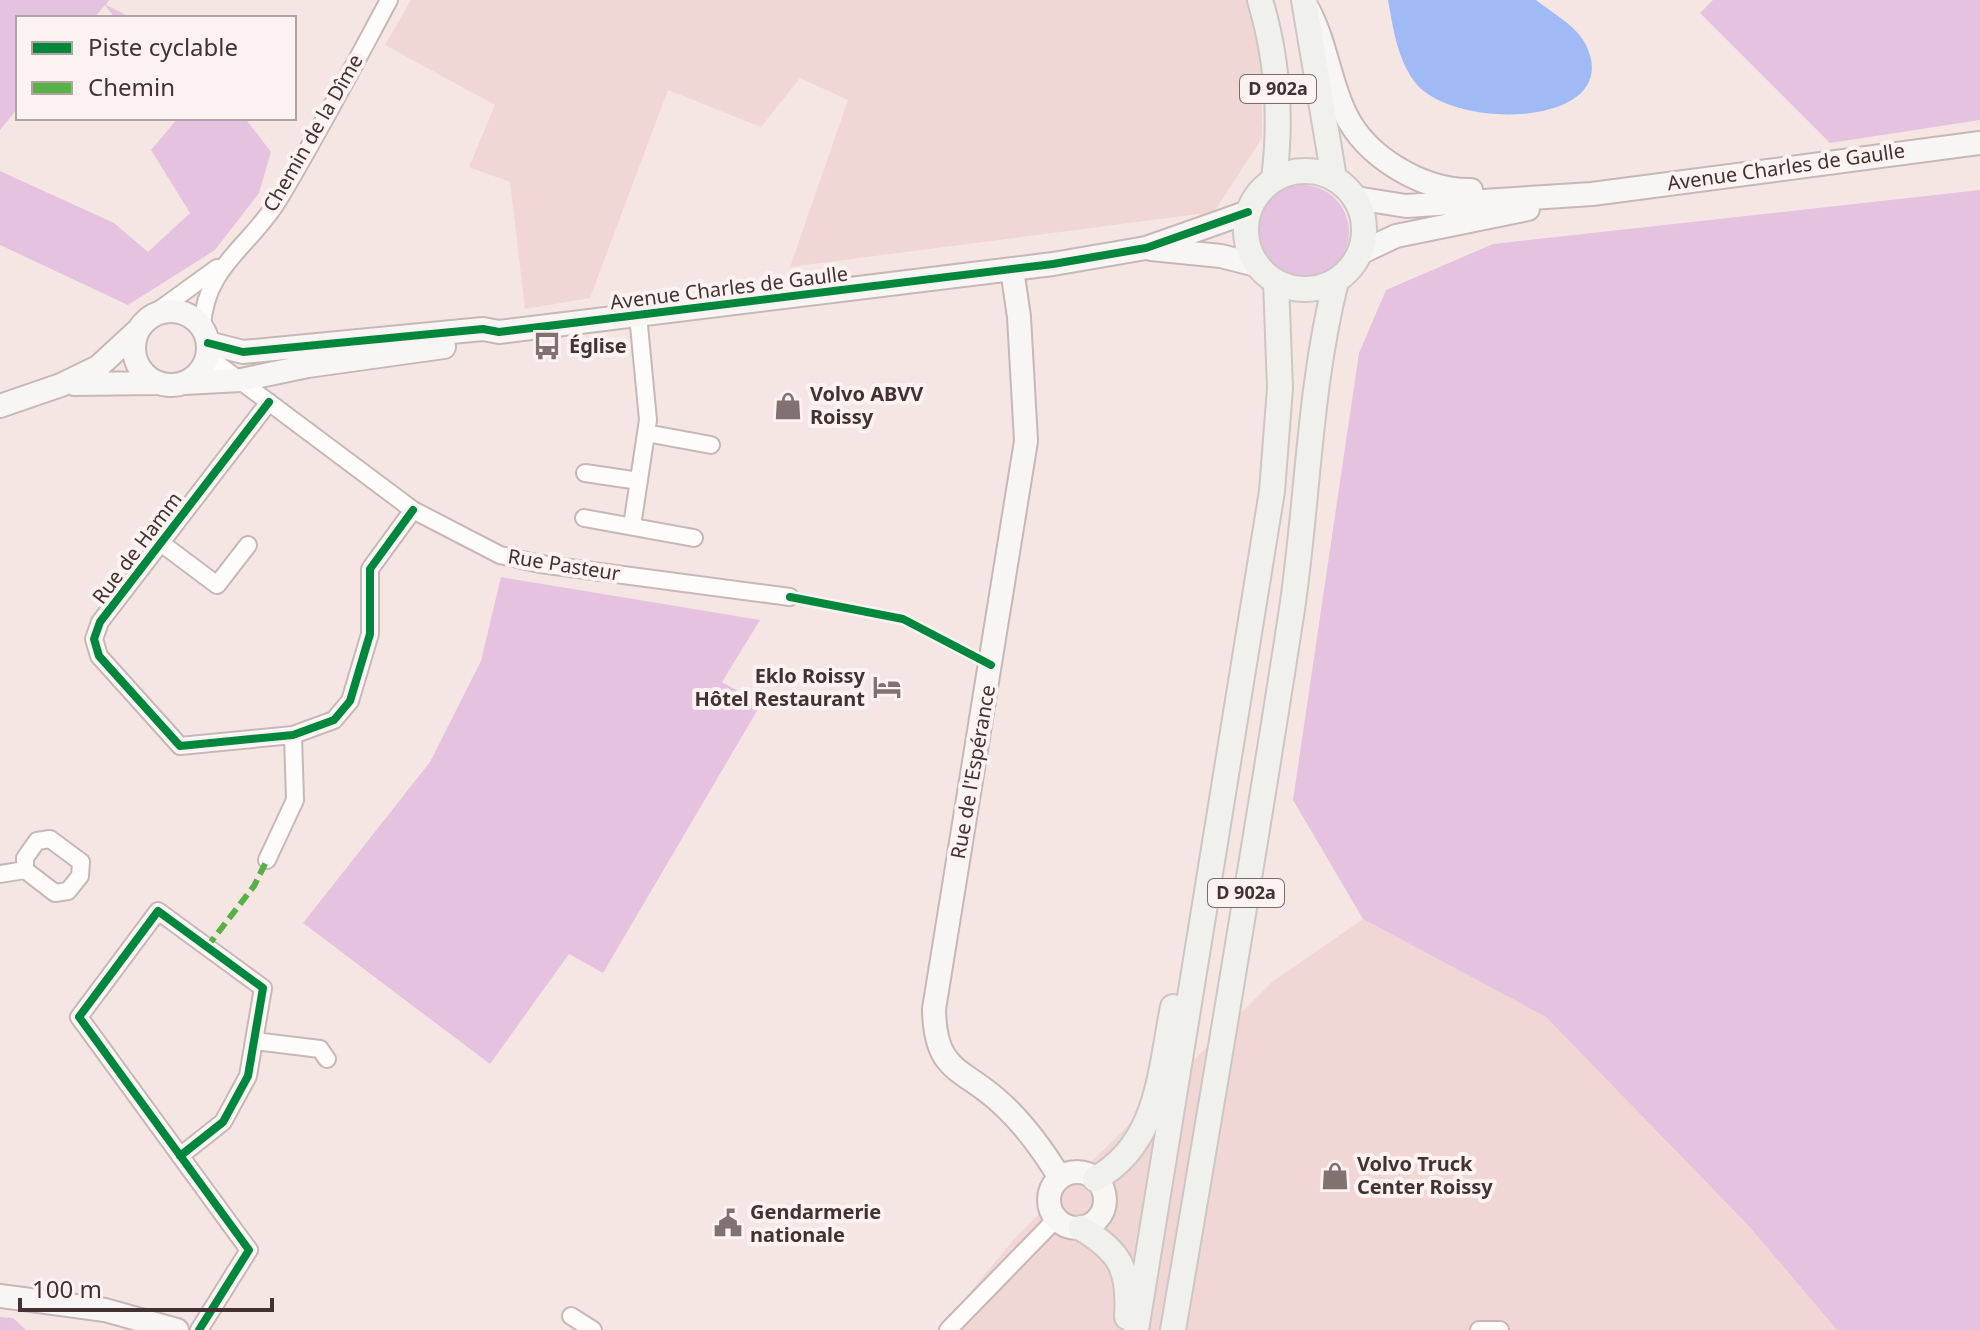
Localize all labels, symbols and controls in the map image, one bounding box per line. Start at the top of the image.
legend [16,16,296,120]
text: Piste cyclable [88,30,238,63]
street label: Chemin de la Dîme [256,49,369,216]
text: Chemin [88,70,175,103]
road number: D 902a [1240,75,1316,103]
street label: Avenue Charles de Gaulle [1665,136,1906,197]
street label: Avenue Charles de Gaulle [608,260,850,316]
bus stop icon: Église [532,331,562,361]
place label: Église [569,332,627,359]
place label: Volvo ABVV Roissy [810,380,923,430]
shop icon: Volvo ABVV Roissy [773,391,803,421]
street label: Rue de Hamm [86,486,188,609]
street label: Rue Pasteur [506,542,622,587]
place label: Eklo Roissy Hôtel Restaurant [694,662,866,712]
hotel icon: Eklo Roissy Hôtel Restaurant [872,672,902,702]
street label: Rue de l'Espérance [944,683,1001,861]
road number: D 902a [1208,879,1284,907]
place label: Volvo Truck Center Roissy [1357,1150,1493,1200]
shop icon: Volvo Truck Center Roissy [1320,1161,1350,1191]
place label: Gendarmerie nationale [750,1198,881,1248]
public building icon: Gendarmerie nationale [713,1208,743,1238]
scale bar [20,1262,272,1312]
text: 100 m [32,1272,102,1305]

